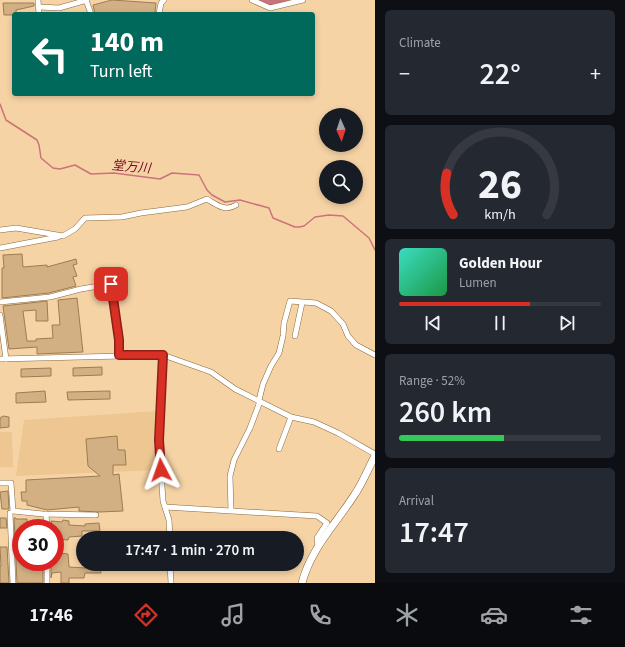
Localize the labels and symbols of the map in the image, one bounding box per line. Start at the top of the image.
north arrow [319,108,363,152]
water label: 堂万川 [111,156,153,178]
pin [94,267,128,301]
position arrow [140,449,182,491]
speed limit sign: 30 [12,519,64,571]

